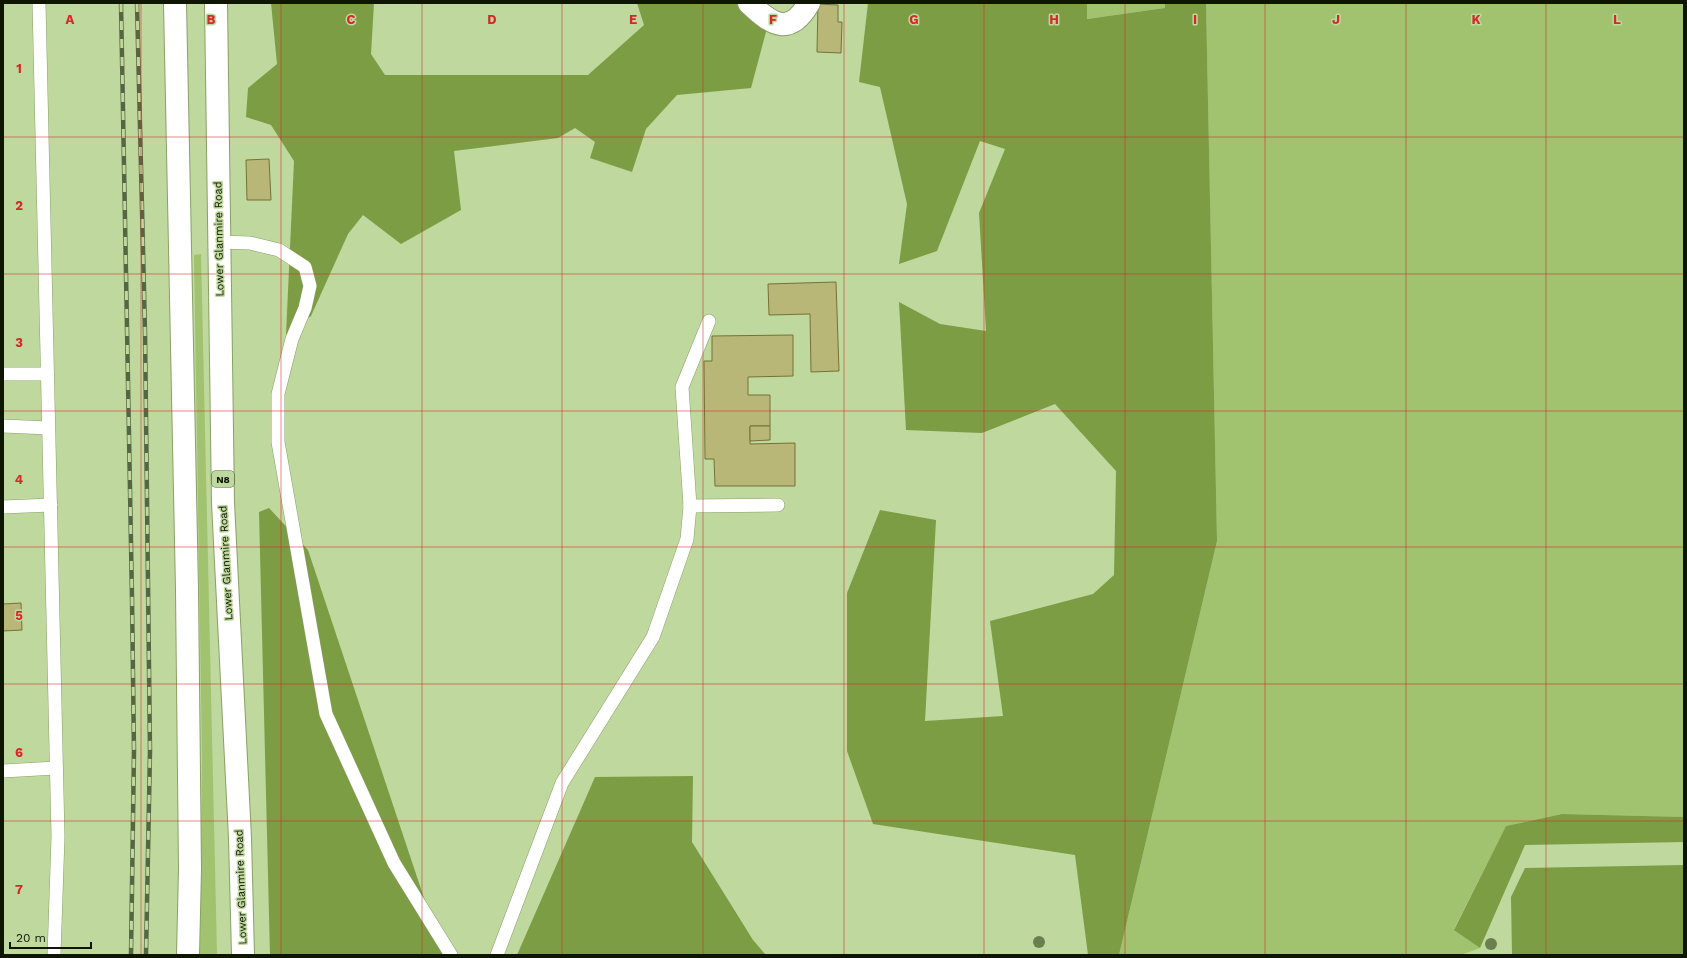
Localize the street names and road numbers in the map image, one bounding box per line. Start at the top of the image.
street label: Lower Glanmire Road [211,181,227,297]
road number: N8 [212,471,234,487]
street label: Lower Glanmire Road [216,505,236,621]
street label: Lower Glanmire Road [232,829,250,945]

